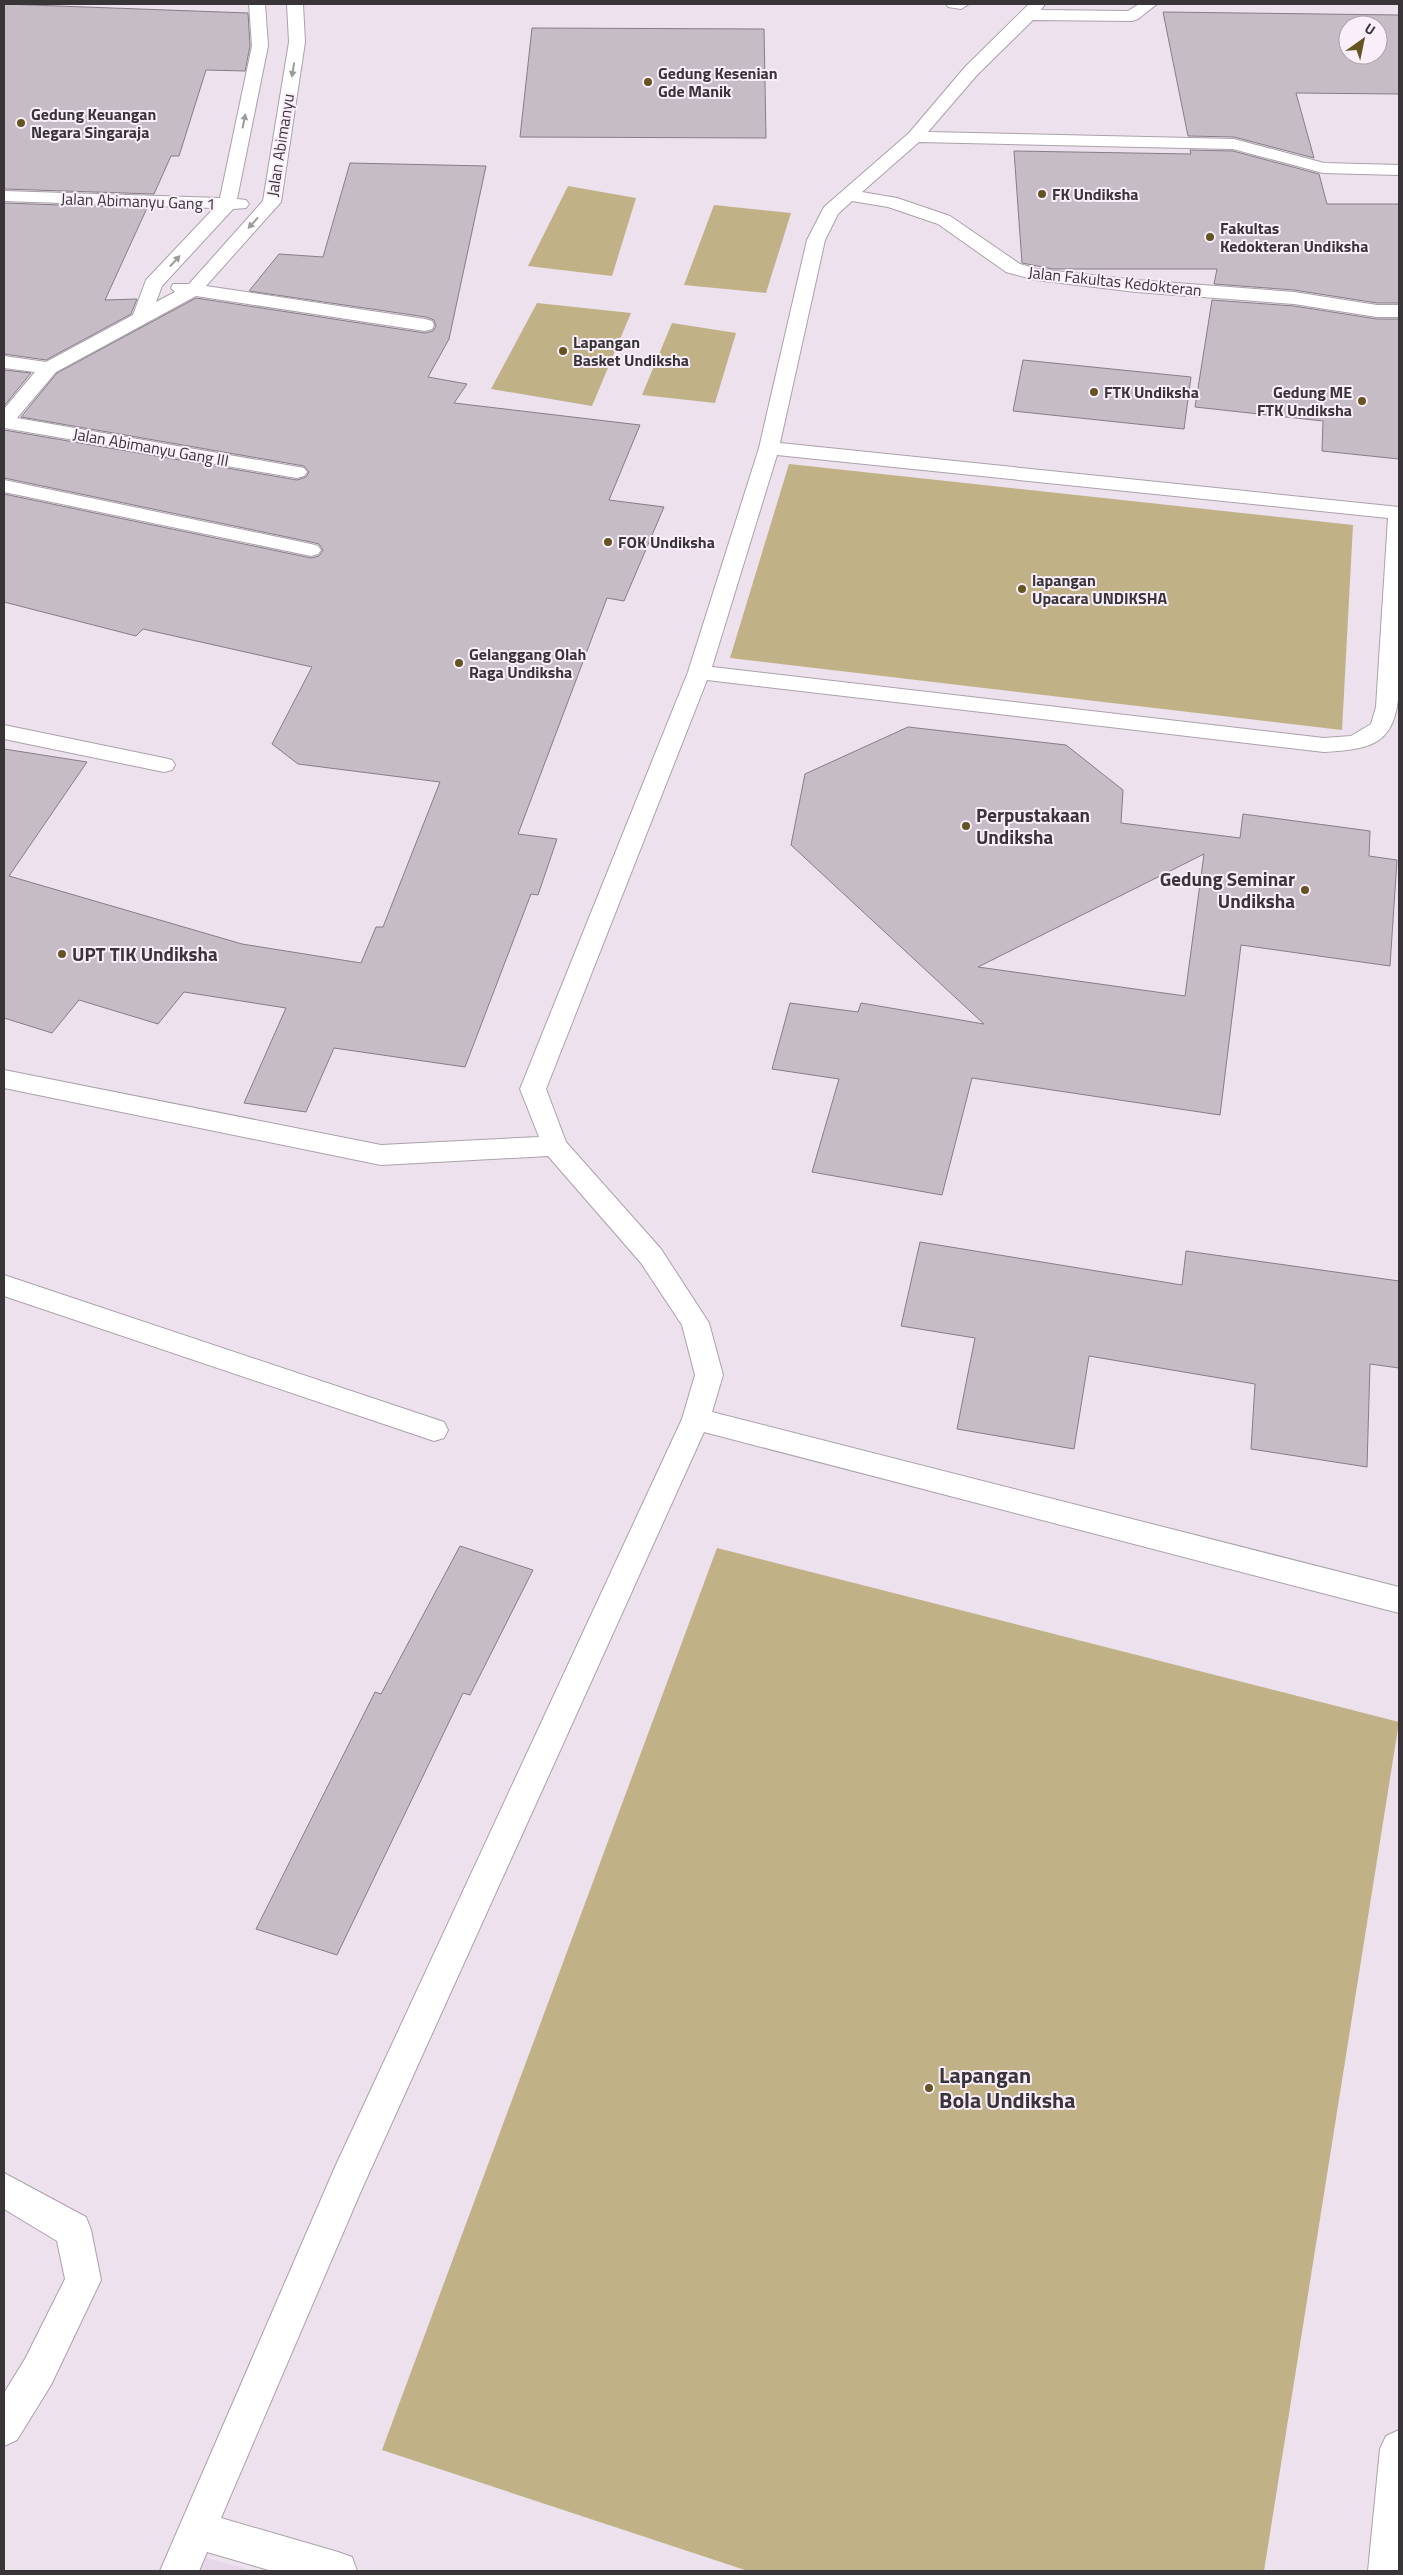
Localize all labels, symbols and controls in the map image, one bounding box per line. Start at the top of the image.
north arrow [1338,15,1388,65]
text: U [1361,17,1380,40]
place label: Gedung Kesenian Gde Manik [658,61,778,103]
one-way arrow [288,62,296,78]
marker: Gedung Kesenian Gde Manik [642,76,654,88]
street label: Jalan Abimanyu [260,92,300,198]
place label: Gedung Keuangan Negara Singaraja [31,102,156,144]
one-way arrow [240,113,248,128]
marker: Gedung Keuangan Negara Singaraja [15,117,27,129]
place label: FK Undiksha [1052,182,1138,206]
street label: Jalan Abimanyu Gang 1 [60,186,216,216]
marker: FK Undiksha [1036,188,1048,200]
place label: Fakultas Kedokteran Undiksha [1220,216,1368,258]
one-way arrow [247,217,259,229]
marker: Fakultas Kedokteran Undiksha [1204,231,1216,243]
one-way arrow [169,255,180,267]
street label: Jalan Fakultas Kedokteran [1027,260,1203,302]
place label: Lapangan Basket Undiksha [573,330,689,372]
marker: Lapangan Basket Undiksha [557,345,569,357]
place label: FTK Undiksha [1104,380,1199,404]
place label: Gedung ME FTK Undiksha [1257,380,1352,422]
marker: FTK Undiksha [1088,386,1100,398]
marker: Gedung ME FTK Undiksha [1356,395,1368,407]
street label: Jalan Abimanyu Gang III [71,422,231,472]
place label: FOK Undiksha [618,530,715,554]
marker: FOK Undiksha [602,536,614,548]
place label: lapangan Upacara UNDIKSHA [1032,568,1168,610]
marker: lapangan Upacara UNDIKSHA [1016,583,1028,595]
place label: Gelanggang Olah Raga Undiksha [469,642,586,684]
marker: Gelanggang Olah Raga Undiksha [453,657,465,669]
place label: Perpustakaan Undiksha [976,800,1090,851]
marker: Perpustakaan Undiksha [960,820,972,832]
place label: Gedung Seminar Undiksha [1160,864,1295,915]
marker: Gedung Seminar Undiksha [1299,884,1311,896]
place label: UPT TIK Undiksha [72,939,218,968]
marker: UPT TIK Undiksha [56,948,68,960]
place label: Lapangan Bola Undiksha [939,2058,1075,2117]
marker: Lapangan Bola Undiksha [923,2082,935,2094]

